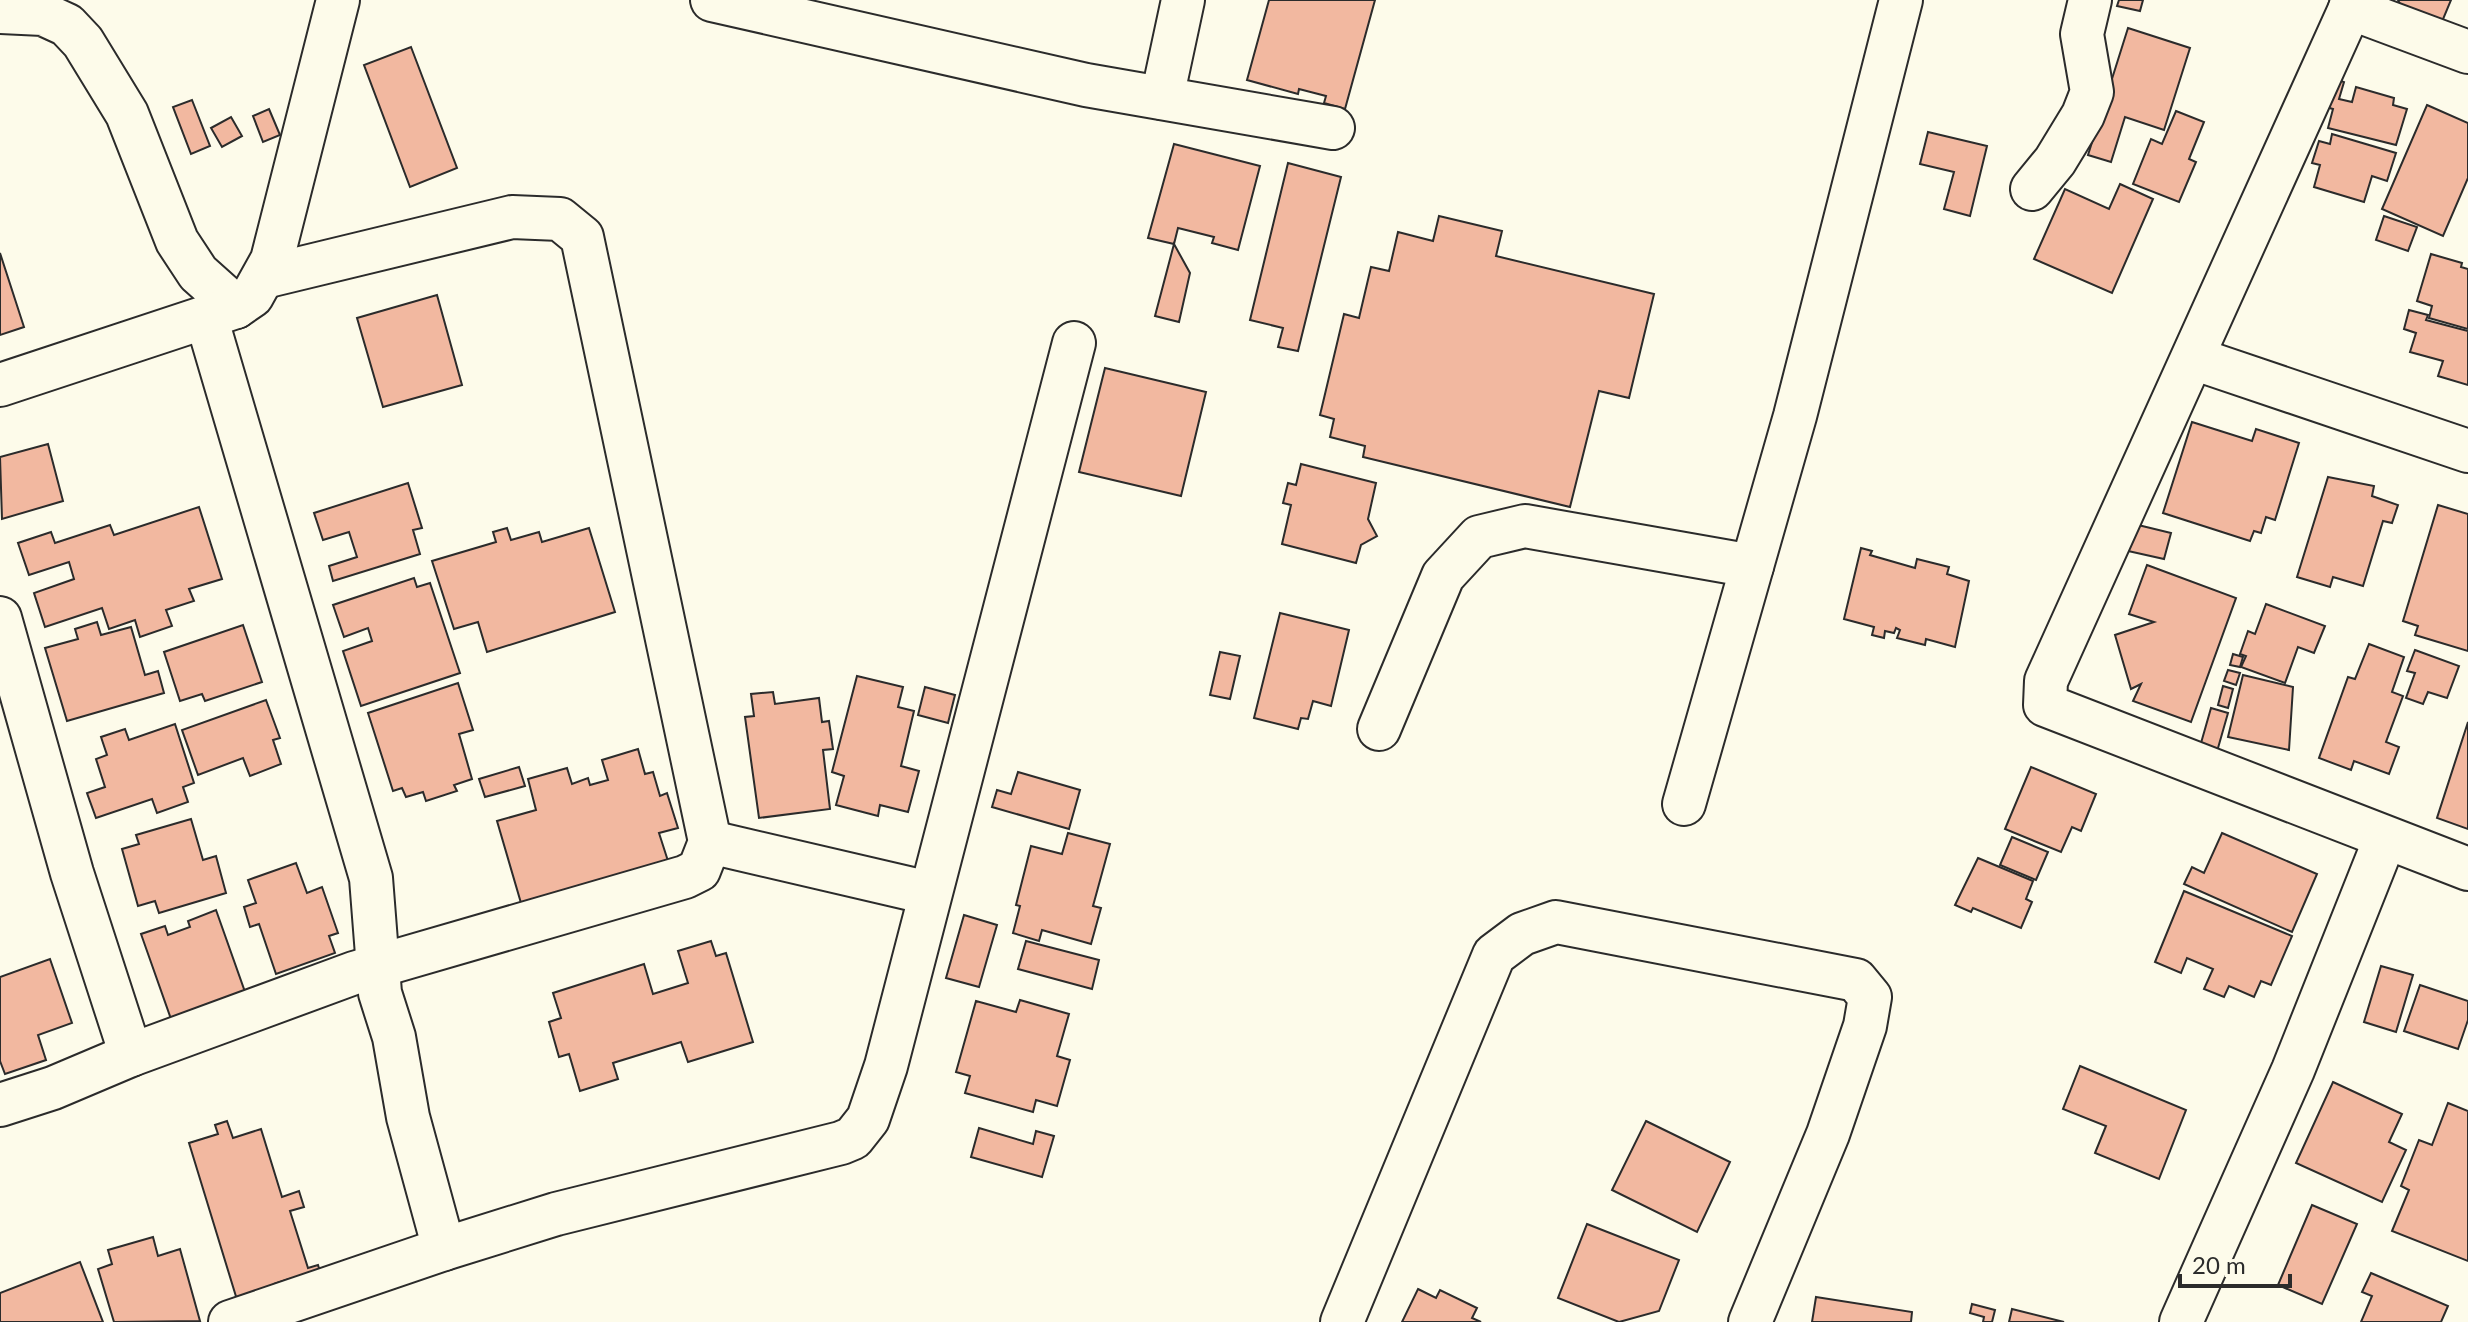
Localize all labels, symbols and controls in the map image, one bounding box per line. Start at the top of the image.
scale bar [2180,1238,2290,1288]
text: 20 m [2192,1250,2246,1279]

